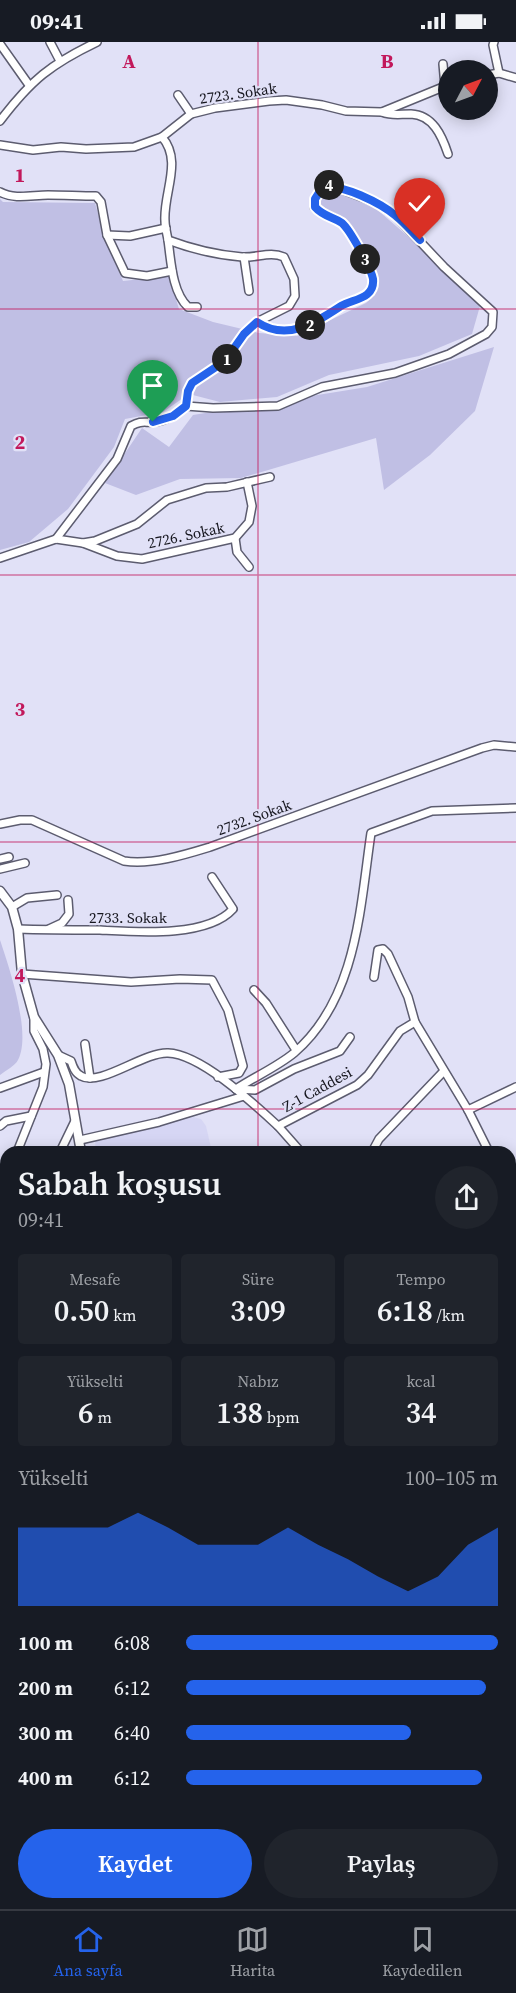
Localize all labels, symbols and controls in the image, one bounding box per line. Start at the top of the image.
text: 09:41 [30,6,84,36]
text: A [122,47,136,75]
text: B [380,47,394,75]
north arrow [438,60,498,120]
map controls [438,60,498,120]
street label: 2723. Sokak [198,77,279,109]
text: 1 [15,161,25,189]
pin: 4 [314,170,344,200]
text: 4 [325,174,333,196]
pin [394,178,445,240]
icon: check [403,187,436,220]
pin: 3 [350,244,380,274]
text: 3 [361,248,369,270]
pin: 2 [295,310,325,340]
text: 2 [306,314,314,336]
pin: 1 [212,344,242,374]
text: 1 [223,348,231,370]
pin [127,360,178,422]
icon: arrive [136,369,169,402]
text: 2 [15,428,26,456]
street label: 2726. Sokak [146,516,227,553]
text: 3 [15,695,26,723]
street label: 2732. Sokak [214,794,295,840]
street label: 2733. Sokak [89,907,168,928]
text: 4 [15,961,26,989]
street label: Z-1 Caddesi [278,1061,356,1117]
text: Sabah koşusu [18,1161,221,1206]
button: share [435,1166,498,1229]
text: 09:41 [18,1206,64,1234]
text: Mesafe [70,1268,120,1290]
text: Süre [242,1268,274,1290]
text: Tempo [397,1268,446,1290]
text: 0.50 [54,1290,109,1331]
text: 3:09 [230,1290,286,1331]
text: 6:18 [377,1290,433,1331]
text: km [109,1304,136,1326]
text: /km [433,1304,465,1326]
text: Yükselti [67,1370,123,1392]
text: Nabız [237,1370,279,1392]
text: kcal [406,1370,436,1392]
text: 6 [78,1392,94,1433]
text: 138 [216,1392,263,1433]
text: 34 [405,1392,437,1433]
text: m [94,1406,112,1428]
text: bpm [263,1406,300,1428]
text: Yükselti [18,1464,89,1492]
text: 100–105 m [405,1464,498,1492]
text: 100 m [18,1629,73,1657]
text: 6:08 [114,1629,150,1657]
text: 200 m [18,1674,73,1702]
text: 6:12 [114,1674,150,1702]
text: 300 m [18,1719,73,1747]
text: 6:40 [114,1719,150,1747]
text: 400 m [18,1764,73,1792]
text: 6:12 [114,1764,150,1792]
button: Kaydet [18,1829,252,1898]
button: Paylaş [264,1829,498,1898]
tab: Ana sayfa [54,1923,123,1981]
tab: Harita [230,1923,275,1981]
tab: Kaydedilen [382,1923,462,1981]

